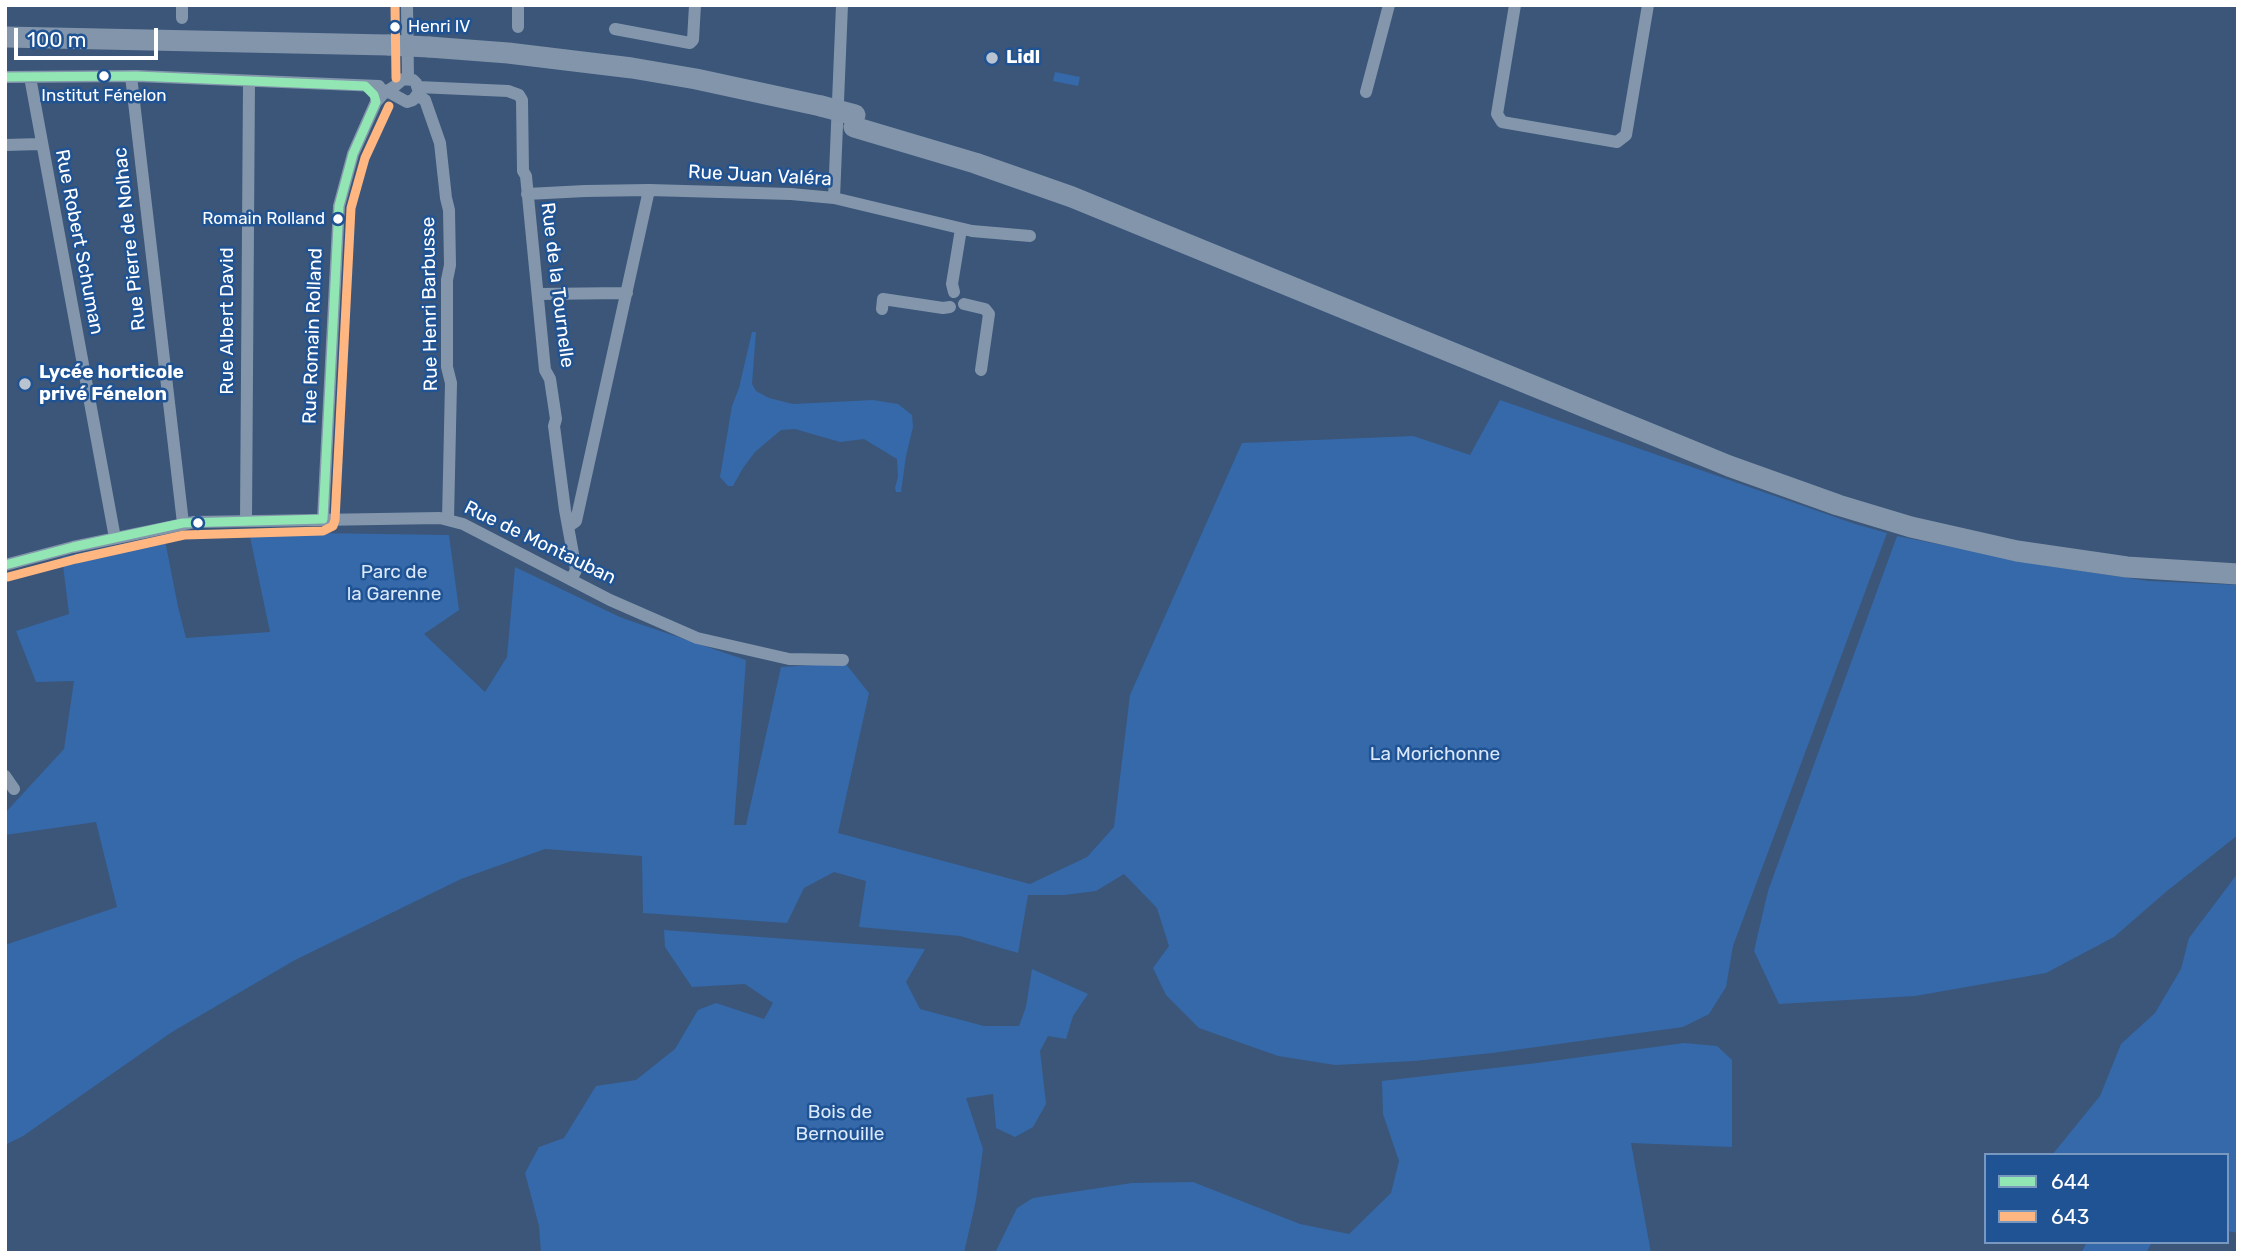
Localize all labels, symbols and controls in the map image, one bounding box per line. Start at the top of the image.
scale bar [18,14,161,58]
place label: Henri IV [408,17,470,37]
marker: Henri IV [388,20,402,34]
text: 100 m [27,27,86,52]
place label: Lidl [1006,47,1040,69]
marker: Lidl [984,50,1000,66]
marker: Institut Fénelon [97,69,111,83]
place label: Institut Fénelon [41,86,167,106]
street label: Rue Pierre de Nolhac [109,146,151,332]
street label: Rue Robert Schuman [50,148,108,336]
street label: Rue Juan Valéra [688,161,832,191]
street label: Rue de la Tournelle [536,201,578,369]
place label: Romain Rolland [202,209,325,229]
marker: Romain Rolland [331,212,345,226]
street label: Rue Henri Barbusse [417,217,443,391]
street label: Rue Albert David [217,247,239,395]
street label: Rue Romain Rolland [299,247,327,425]
place label: Lycée horticole privé Fénelon [39,362,184,406]
marker: Lycée horticole privé Fénelon [17,376,33,392]
street label: Rue de Montauban [460,496,620,590]
unlabelled marker [191,516,205,530]
park label: Parc de la Garenne [347,562,441,606]
park label: La Morichonne [1370,744,1500,766]
park label: Bois de Bernouille [796,1102,884,1146]
legend [1984,1153,2229,1244]
text: 644 [2051,1169,2090,1194]
text: 643 [2051,1204,2089,1229]

